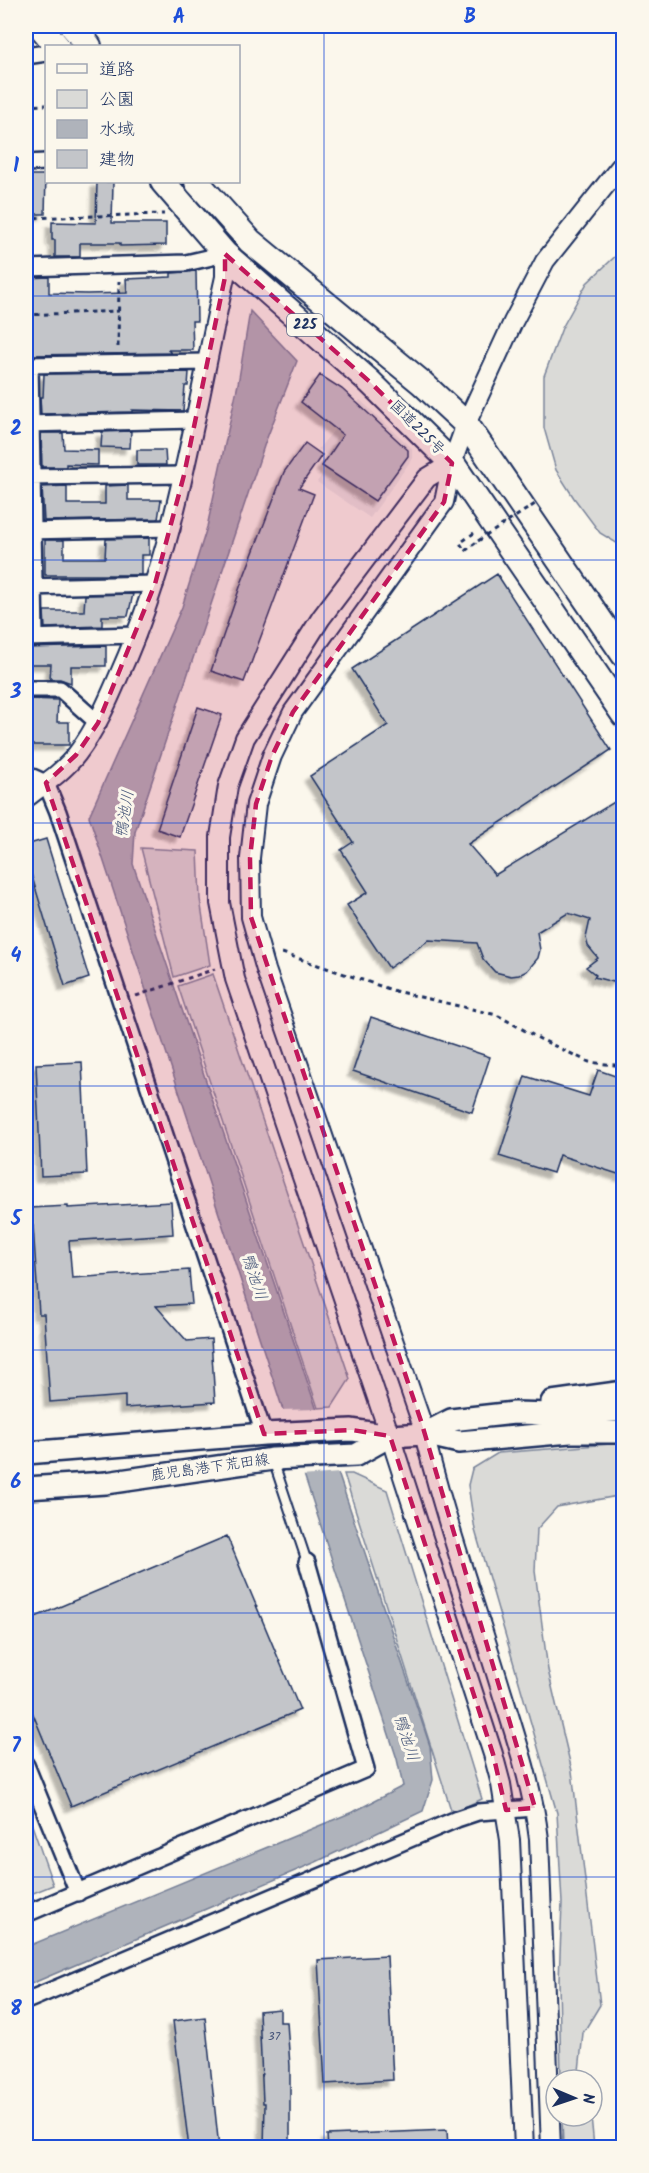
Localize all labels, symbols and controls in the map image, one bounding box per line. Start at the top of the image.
text: A [173,2,185,34]
text: B [464,2,476,34]
legend [45,45,240,183]
text: 道路 [99,56,135,85]
text: 公園 [99,86,135,115]
text: 水域 [99,116,135,145]
text: 建物 [99,146,135,175]
text: 1 [13,151,19,183]
road number: 225 [287,314,323,336]
street label: 国道225号 [384,395,450,461]
text: 2 [10,414,22,446]
text: 3 [10,677,22,709]
water label: 鴨池川 [109,788,141,840]
text: 4 [11,941,22,973]
text: 5 [10,1204,23,1236]
water label: 鴨池川 [235,1250,273,1304]
street label: 鹿児島港下荒田線 [149,1448,271,1488]
text: 6 [11,1467,22,1499]
water label: 鴨池川 [387,1711,425,1765]
text: 7 [11,1731,21,1763]
text: 8 [10,1994,22,2026]
house number: 37 [268,2027,281,2046]
north arrow [544,2068,604,2128]
text: N [575,2093,600,2104]

